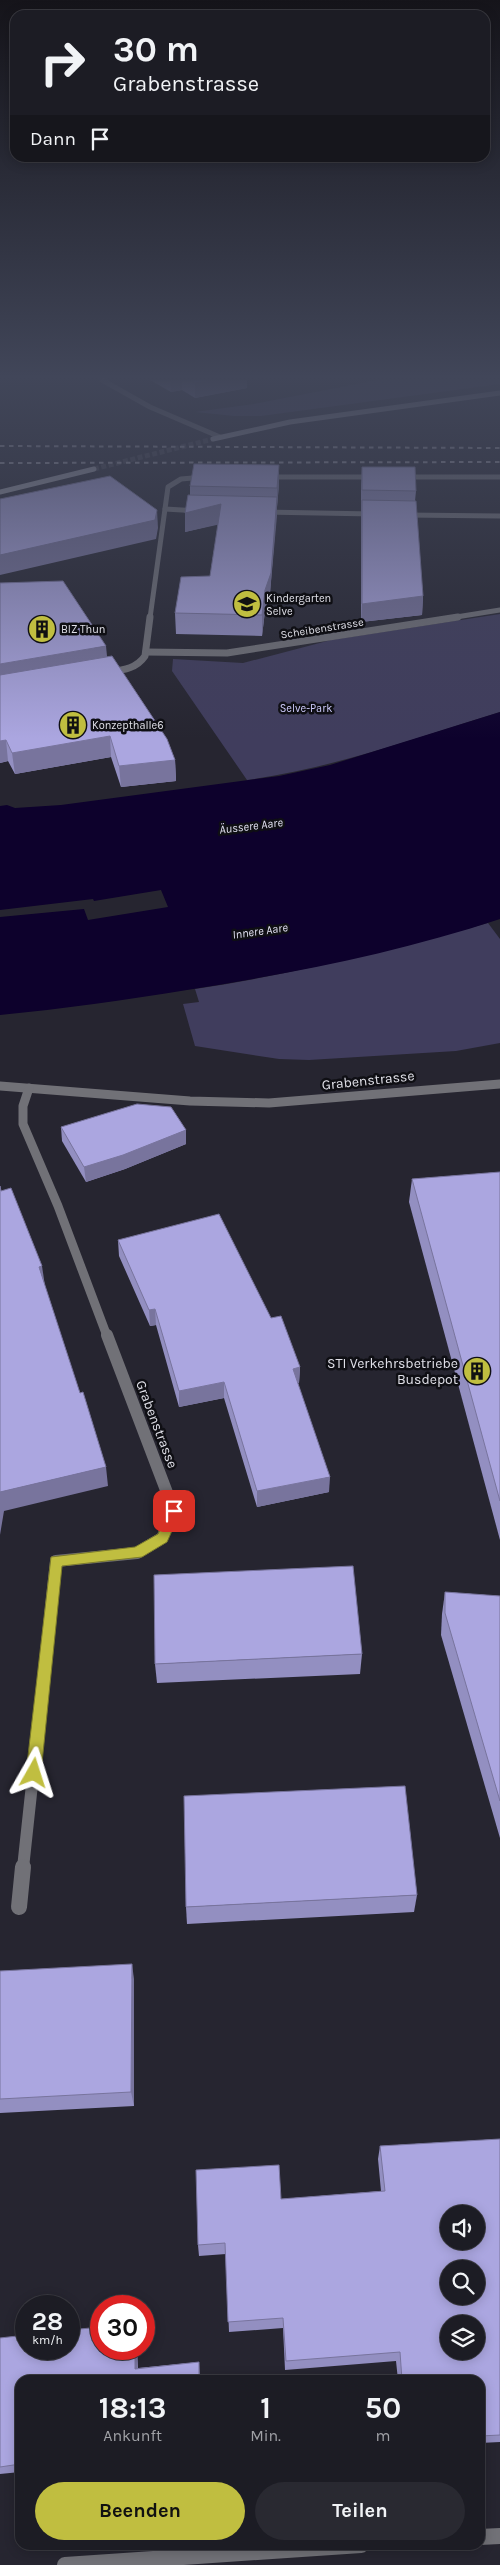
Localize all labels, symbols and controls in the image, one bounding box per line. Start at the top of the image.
text: 30 m [113,29,199,70]
icon: right [30,30,95,95]
text: Grabenstrasse [113,71,259,97]
icon: arrive [86,125,114,153]
text: Dann [30,128,76,150]
school or university icon: Kindergarten Selve [232,589,262,619]
place label: Kindergarten Selve [266,592,331,618]
building icon: BIZ Thun [27,614,57,644]
street label: Scheibenstrasse [280,615,365,641]
place label: BIZ Thun [61,623,105,636]
park label: Selve-Park [280,702,332,715]
building icon: Konzepthalle6 [58,710,88,740]
place label: Konzepthalle6 [92,719,164,732]
water label: Äussere Aare [218,815,284,837]
water label: Innere Aare [231,920,289,942]
street label: Grabenstrasse [321,1067,415,1094]
place label: STI Verkehrsbetriebe Busdepot [327,1355,458,1388]
building icon: STI Verkehrsbetriebe Busdepot [462,1356,492,1386]
street label: Grabenstrasse [132,1378,181,1471]
pin [153,1490,195,1532]
icon: arrive [160,1497,188,1525]
position arrow [7,1746,59,1798]
map controls [440,2205,485,2360]
button: sound [440,2205,485,2250]
button: search [440,2260,485,2305]
speed limit sign: 30 [90,2295,155,2360]
text: 28 [32,2307,63,2336]
button: layers [440,2315,485,2360]
text: km/h [32,2333,63,2347]
text: 18:13 [99,2390,166,2426]
text: 1 [260,2390,271,2426]
text: 50 [365,2390,401,2426]
text: Ankunft [103,2426,162,2445]
text: Min. [250,2426,281,2445]
text: m [376,2426,390,2445]
button: Beenden [35,2482,245,2540]
button: Teilen [255,2482,465,2540]

